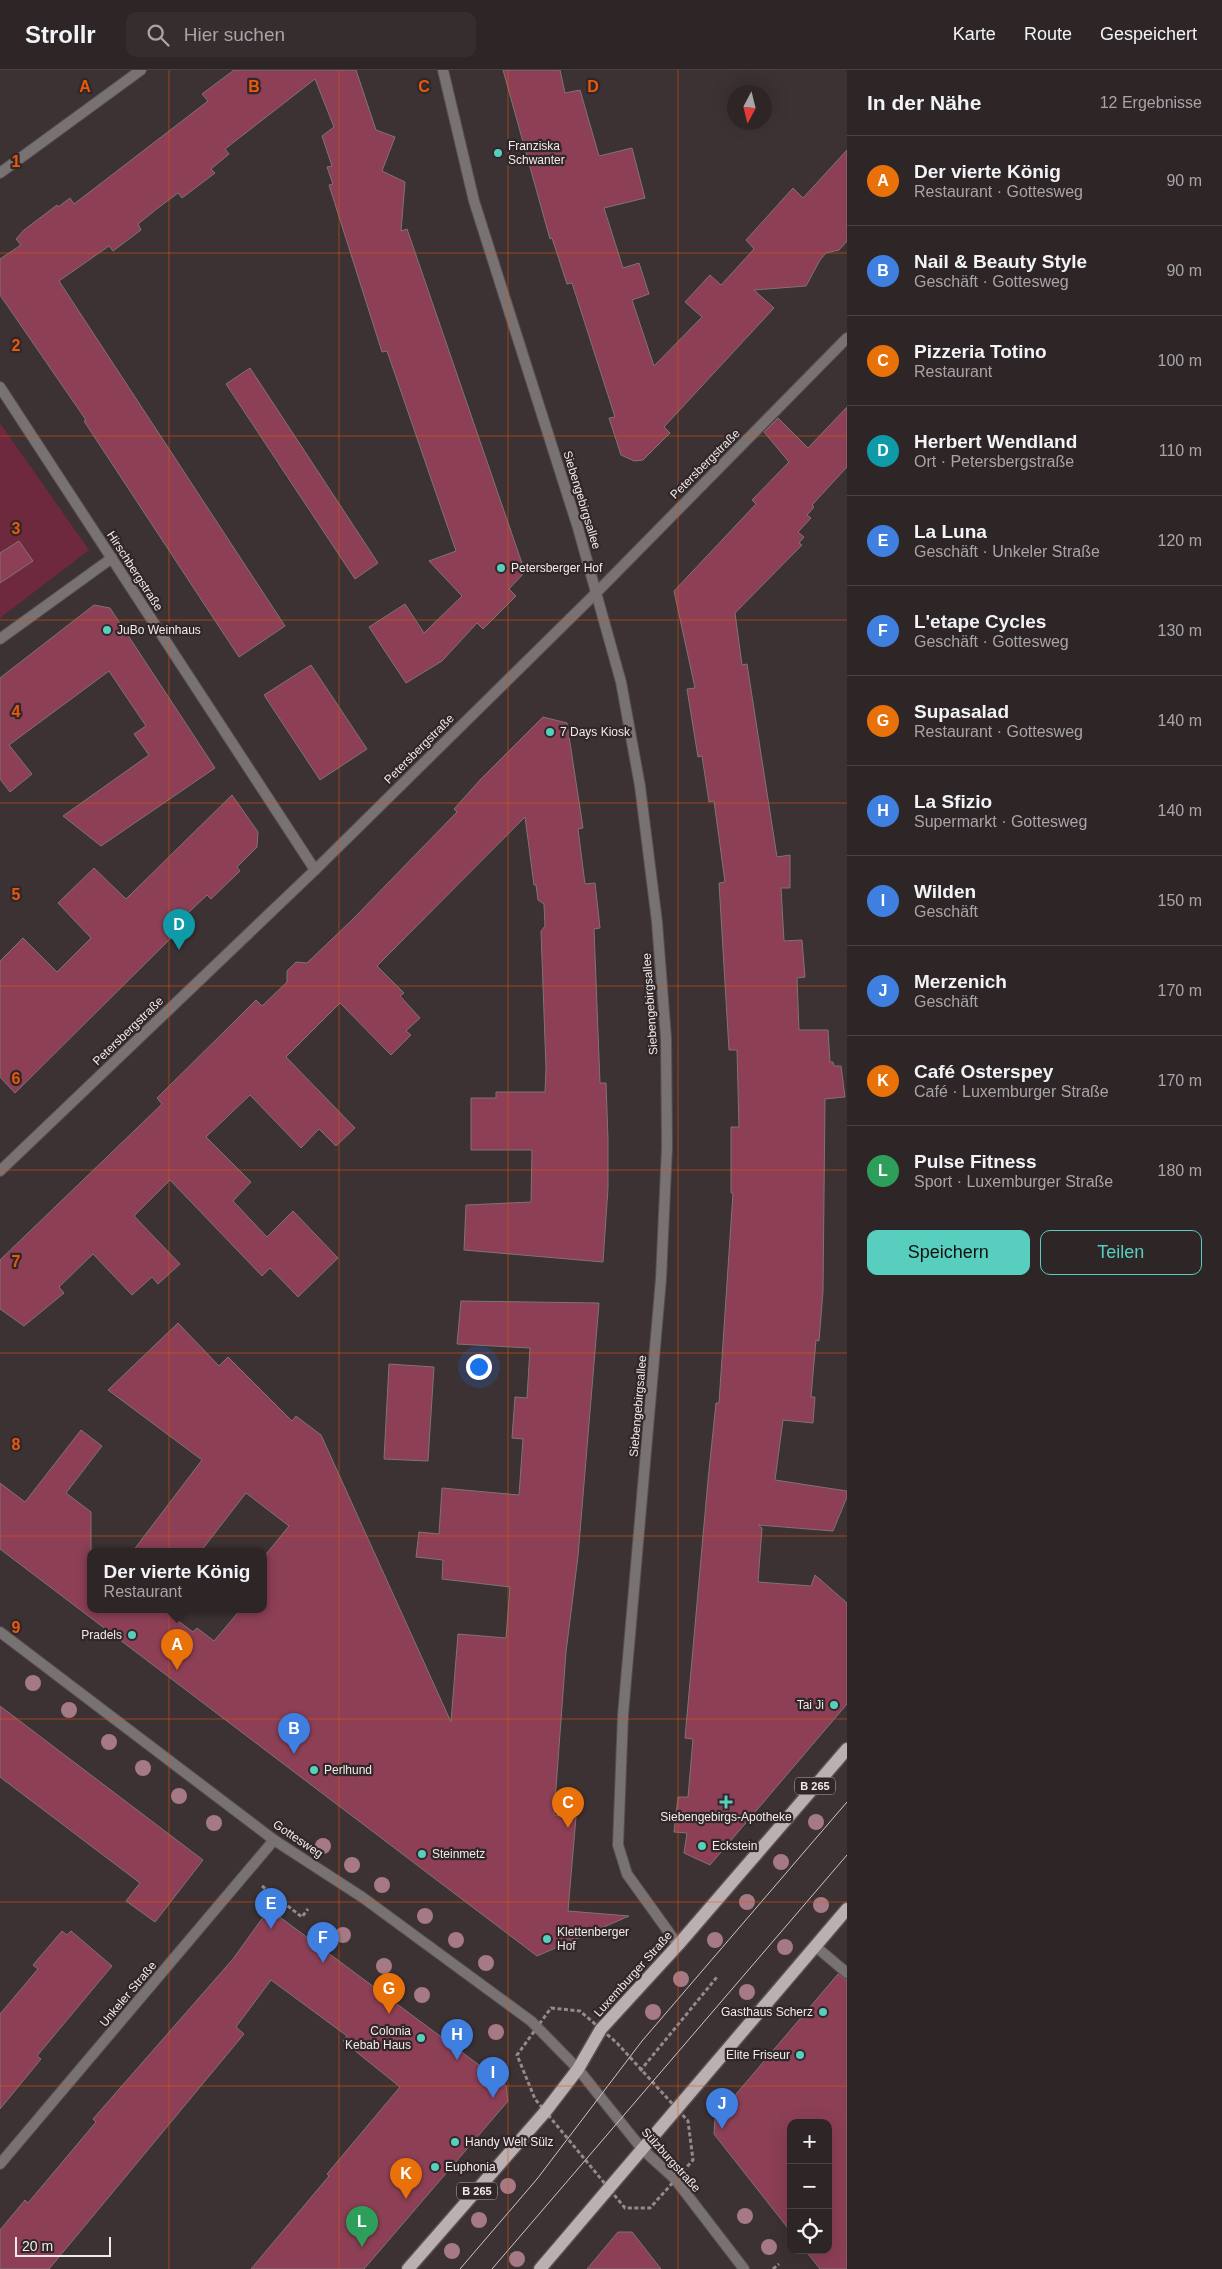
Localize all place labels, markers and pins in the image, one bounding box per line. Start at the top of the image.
place label: Franziska Schwanter [508,139,565,167]
marker: Franziska Schwanter [492,147,504,159]
place label: Petersberger Hof [511,561,603,575]
marker: Petersberger Hof [495,562,507,574]
place label: JuBo Weinhaus [117,623,201,637]
marker: JuBo Weinhaus [101,624,113,636]
place label: 7 Days Kiosk [560,725,631,739]
marker: 7 Days Kiosk [544,726,556,738]
pin: D [163,909,195,950]
place label: Pradels [81,1628,122,1642]
marker: Pradels [126,1629,138,1641]
pin: A [161,1629,193,1670]
place label: Tai Ji [797,1698,824,1712]
marker: Tai Ji [828,1699,840,1711]
pin: B [278,1713,310,1754]
place label: Perlhund [324,1763,372,1777]
marker: Perlhund [308,1764,320,1776]
pin: C [552,1787,584,1828]
marker: Siebengebirgs-Apotheke [720,1796,732,1808]
place label: Siebengebirgs-Apotheke [660,1810,792,1824]
place label: Eckstein [712,1839,757,1853]
marker: Eckstein [696,1840,708,1852]
place label: Steinmetz [432,1847,485,1861]
marker: Steinmetz [416,1848,428,1860]
pin: E [255,1888,287,1929]
pin: F [307,1922,339,1963]
place label: Klettenberger Hof [557,1925,629,1953]
marker: Klettenberger Hof [541,1933,553,1945]
pin: G [373,1973,405,2014]
place label: Gasthaus Scherz [721,2005,813,2019]
marker: Gasthaus Scherz [817,2006,829,2018]
pin: H [441,2019,473,2060]
place label: Colonia Kebab Haus [345,2024,411,2052]
marker: Colonia Kebab Haus [415,2032,427,2044]
place label: Elite Friseur [726,2048,790,2062]
marker: Elite Friseur [794,2049,806,2061]
pin: I [477,2057,509,2098]
pin: J [706,2088,738,2129]
place label: Handy Welt Sülz [465,2135,553,2149]
marker: Handy Welt Sülz [449,2136,461,2148]
pin: K [390,2158,422,2199]
place label: Euphonia [445,2160,496,2174]
marker: Euphonia [429,2161,441,2173]
pin: L [346,2206,378,2247]

